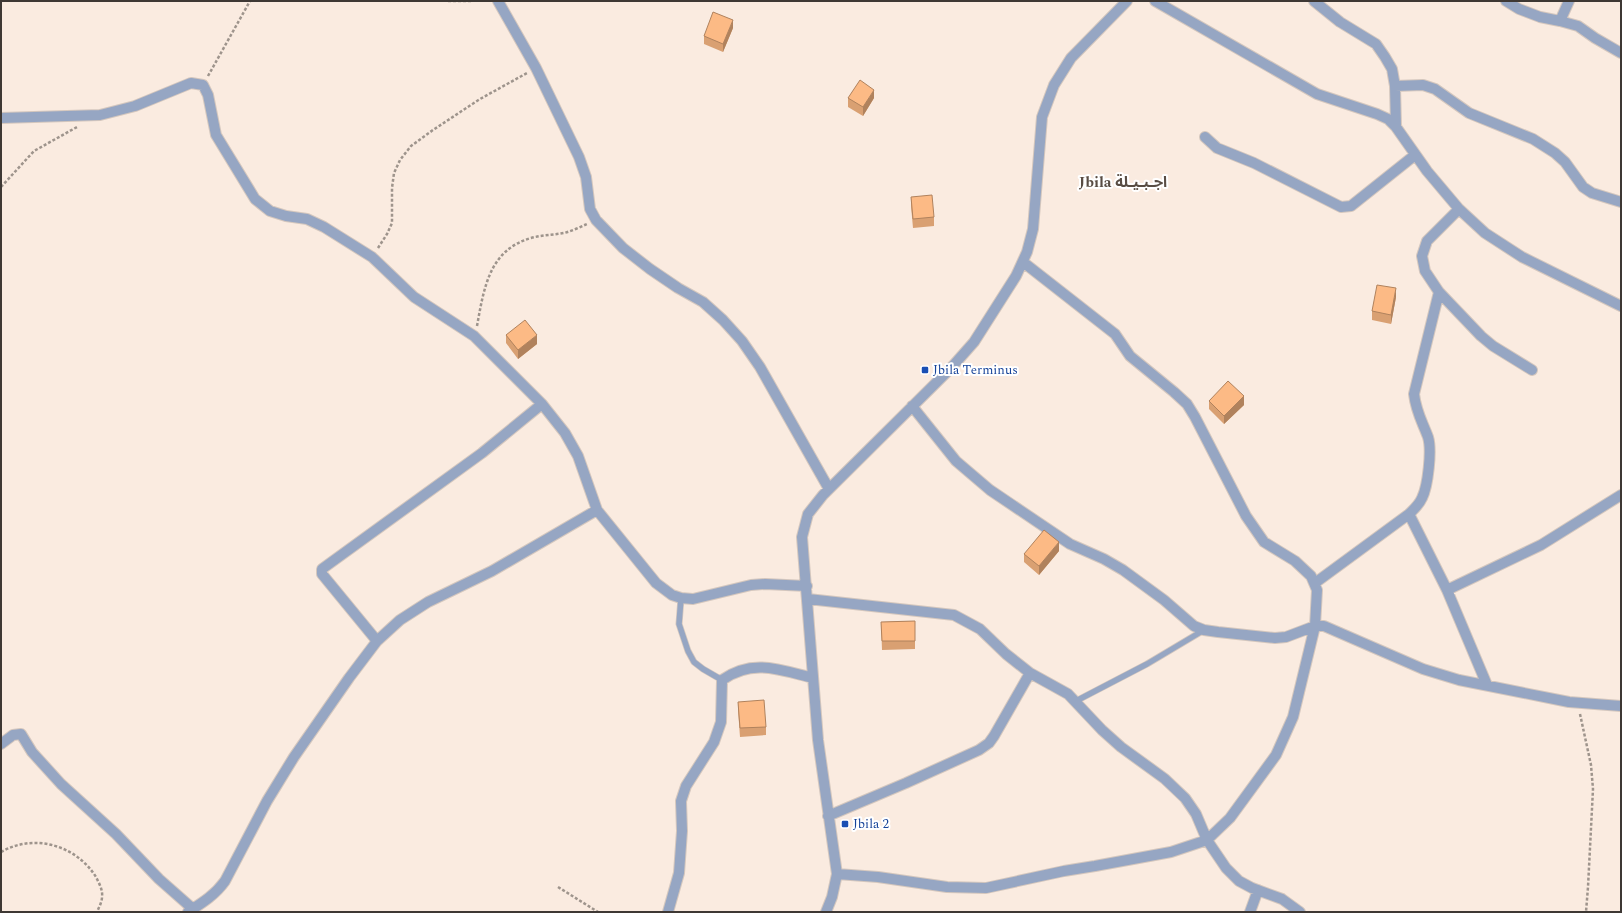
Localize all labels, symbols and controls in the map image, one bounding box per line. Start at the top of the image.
district label: Jbila اجـبـيـلة [1079,171,1167,194]
place label: Jbila Terminus [933,360,1018,380]
marker: Jbila Terminus [920,365,930,375]
place label: Jbila 2 [853,814,889,834]
marker: Jbila 2 [840,819,850,829]

